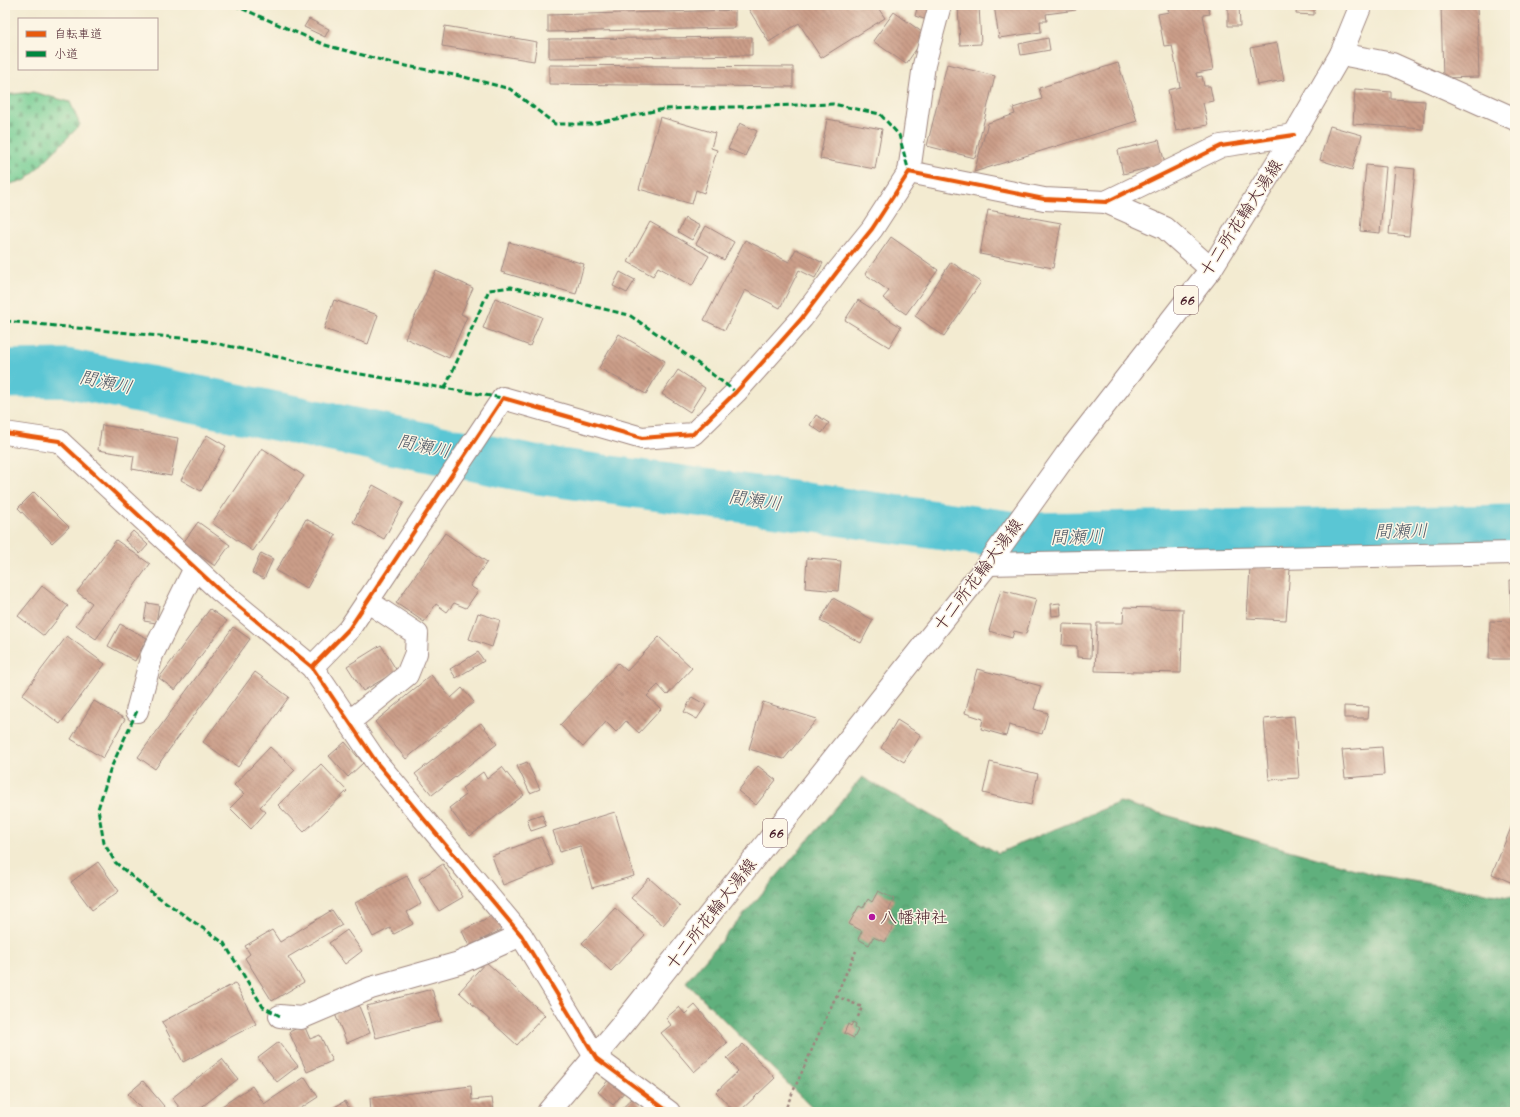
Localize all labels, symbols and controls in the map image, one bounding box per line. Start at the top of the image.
legend [18,18,158,70]
text: 自転車道 [54,26,102,42]
text: 小道 [54,46,78,62]
street label: 十二所花輪大湯線 [1195,155,1287,281]
road number: 66 [1174,286,1198,314]
water label: 間瀬川 [77,366,135,398]
water label: 間瀬川 [395,430,453,462]
water label: 間瀬川 [727,485,783,515]
street label: 十二所花輪大湯線 [929,514,1027,636]
water label: 間瀬川 [1374,520,1428,542]
water label: 間瀬川 [1050,526,1104,548]
road number: 66 [763,819,787,847]
street label: 十二所花輪大湯線 [661,854,761,974]
place label: 八幡神社 [880,907,948,928]
marker: 八幡神社 [867,912,877,922]

